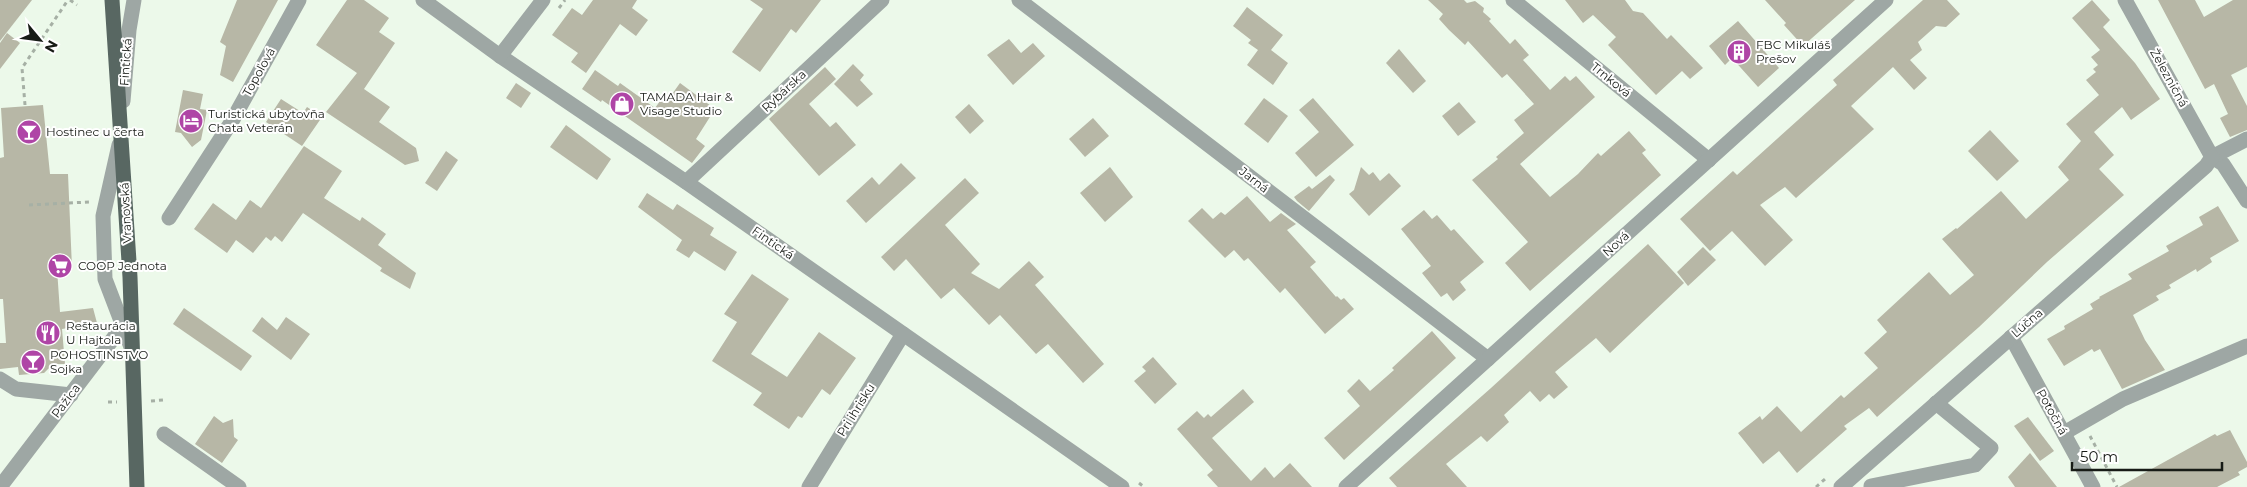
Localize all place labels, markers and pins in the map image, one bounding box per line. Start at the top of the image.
place label: FBC Mikuláš Prešov [1756,37,1830,66]
building icon: FBC Mikuláš Prešov [1726,39,1752,65]
place label: TAMADA Hair & Visage Studio [640,89,733,118]
shop icon: TAMADA Hair & Visage Studio [609,91,635,117]
place label: Turistická ubytovňa Chata Veterán [208,106,325,135]
hotel icon: Turistická ubytovňa Chata Veterán [178,108,204,134]
bar icon: Hostinec u čerta [16,119,42,145]
place label: Hostinec u čerta [46,124,144,139]
supermarket icon: COOP Jednota [47,253,73,279]
place label: COOP Jednota [78,258,167,273]
place label: Reštaurácia U Hajtola [66,318,136,347]
restaurant icon: Reštaurácia U Hajtola [35,320,61,346]
place label: POHOSTINSTVO Sojka [50,347,148,376]
bar icon: POHOSTINSTVO Sojka [20,349,46,375]

